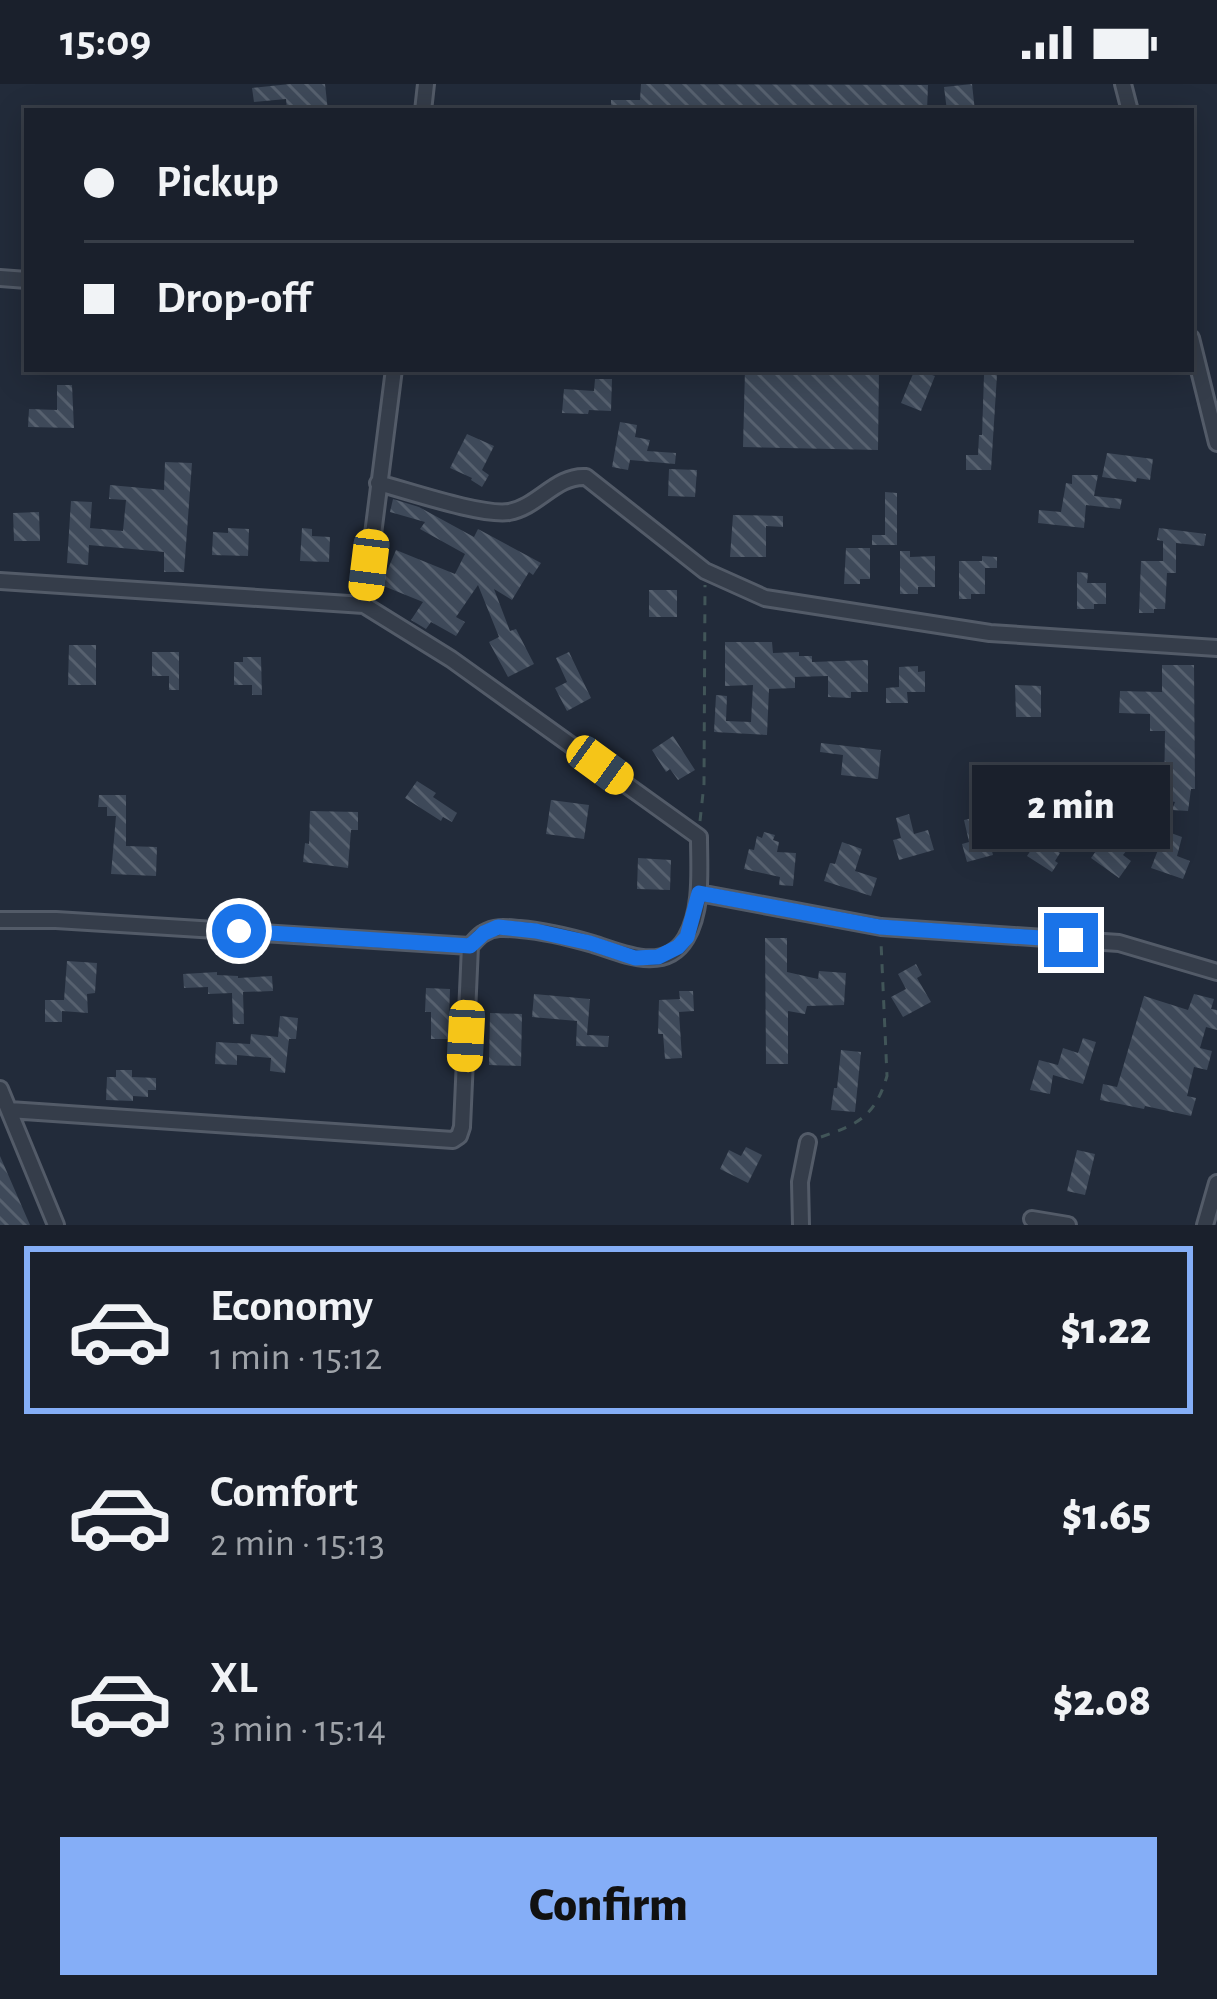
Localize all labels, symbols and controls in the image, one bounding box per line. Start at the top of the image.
text: 15:09 [60,19,151,64]
text: Pickup [156,160,279,205]
text: Drop-off [156,276,311,321]
car [347,527,391,603]
car [560,729,640,801]
callout: 2 min [972,766,1170,850]
text: 2 min [1027,787,1115,826]
route start [212,904,266,958]
route end [1044,913,1098,967]
car [446,999,486,1073]
icon: car [66,1276,174,1384]
text: Economy [210,1284,373,1329]
text: $1.22 [1060,1307,1151,1352]
text: 1 min · 15:12 [210,1338,382,1377]
icon: car [66,1462,174,1570]
text: Comfort [210,1470,358,1515]
text: $1.65 [1062,1493,1151,1538]
text: 2 min · 15:13 [210,1524,385,1563]
icon: car [66,1648,174,1756]
text: XL [210,1656,258,1701]
text: $2.08 [1053,1679,1151,1724]
text: 3 min · 15:14 [210,1710,386,1749]
button: Confirm [60,1837,1157,1975]

